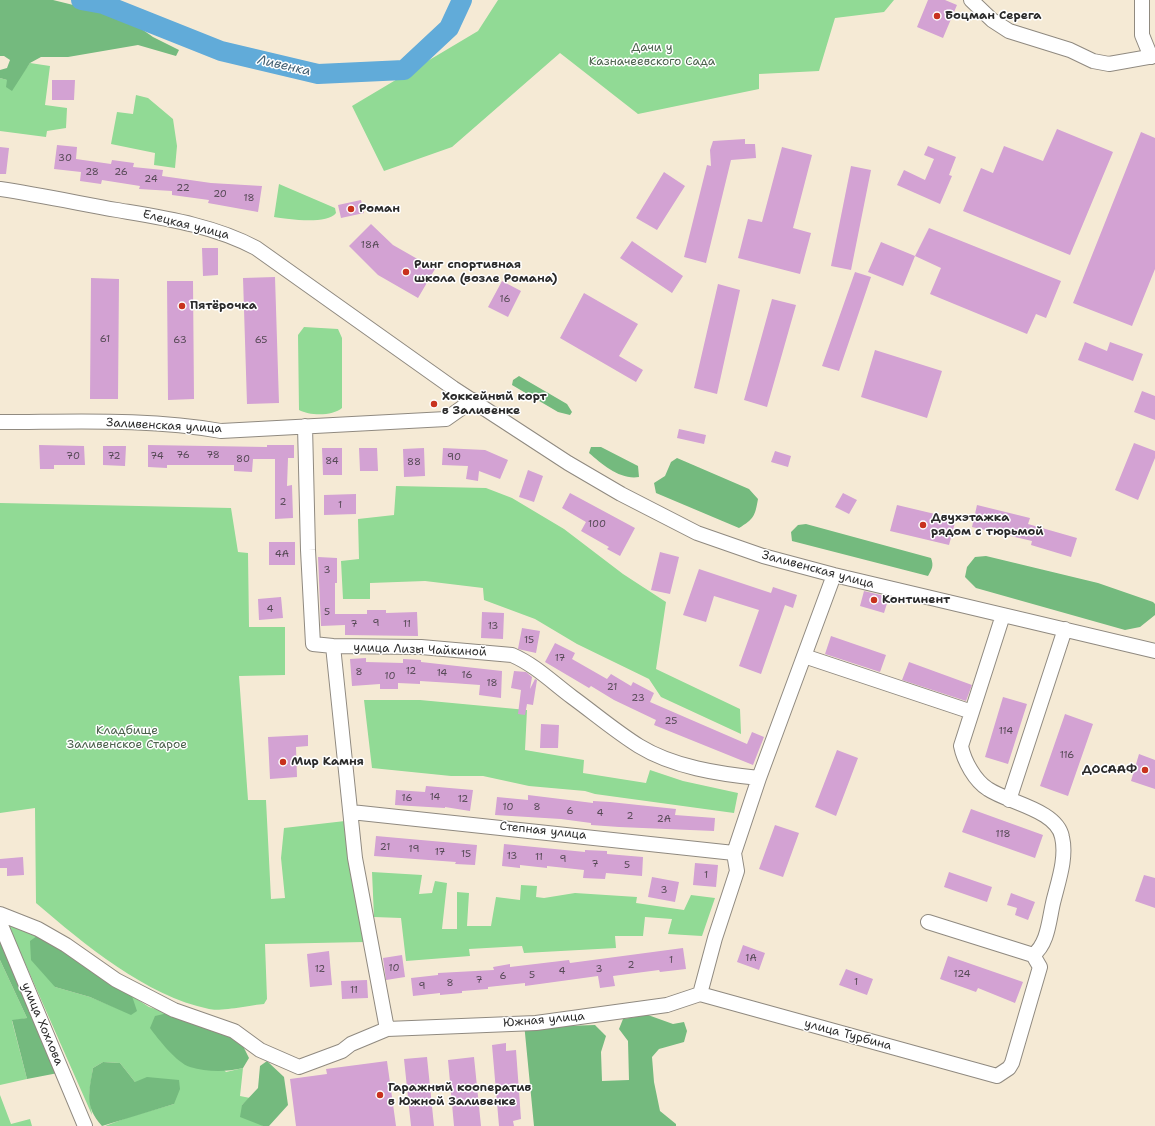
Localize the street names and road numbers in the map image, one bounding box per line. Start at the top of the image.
street label: Елецкая улица [141,207,231,243]
street label: Заливенская улица [106,416,222,436]
street label: Заливенская улица [760,548,876,592]
street label: улица Лизы Чайкиной [353,640,487,660]
street label: Степная улица [499,819,587,843]
street label: улица Хохлова [18,980,66,1068]
street label: Южная улица [503,1009,585,1031]
street label: улица Турбина [803,1016,893,1054]

